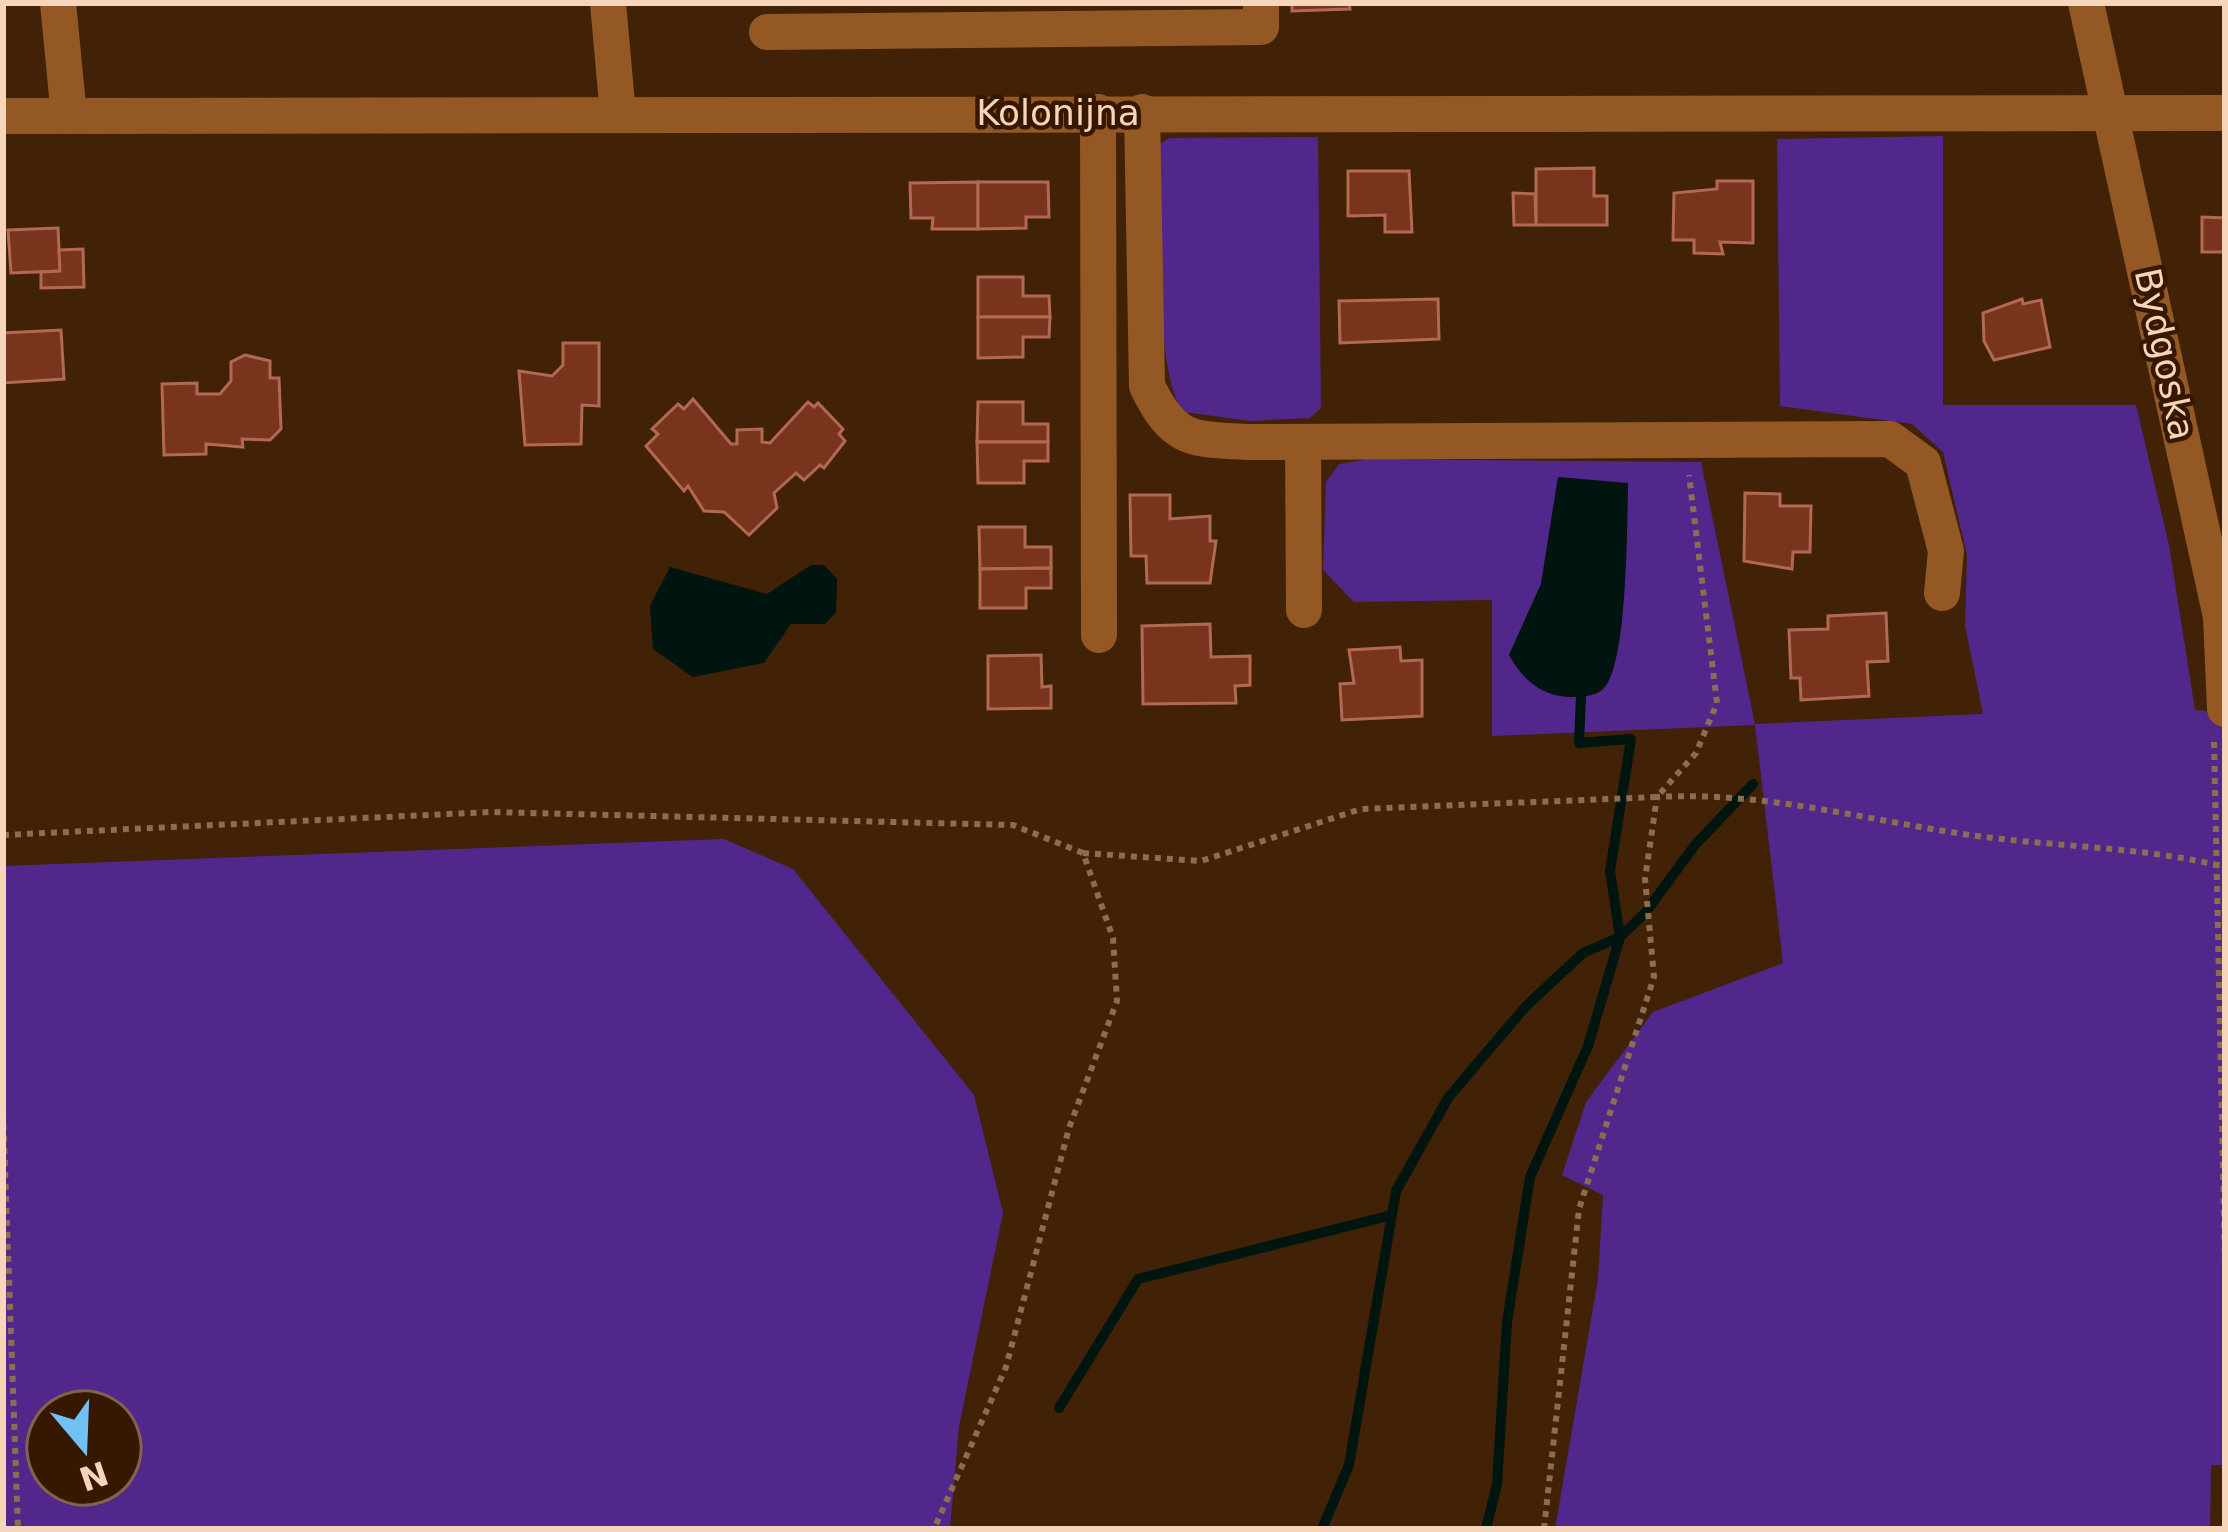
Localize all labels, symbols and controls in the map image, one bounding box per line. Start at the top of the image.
street label: Kolonijna [976,92,1140,133]
street label: Bydgoska [2127,264,2203,444]
north arrow [24,1388,144,1508]
text: N [74,1453,113,1499]

